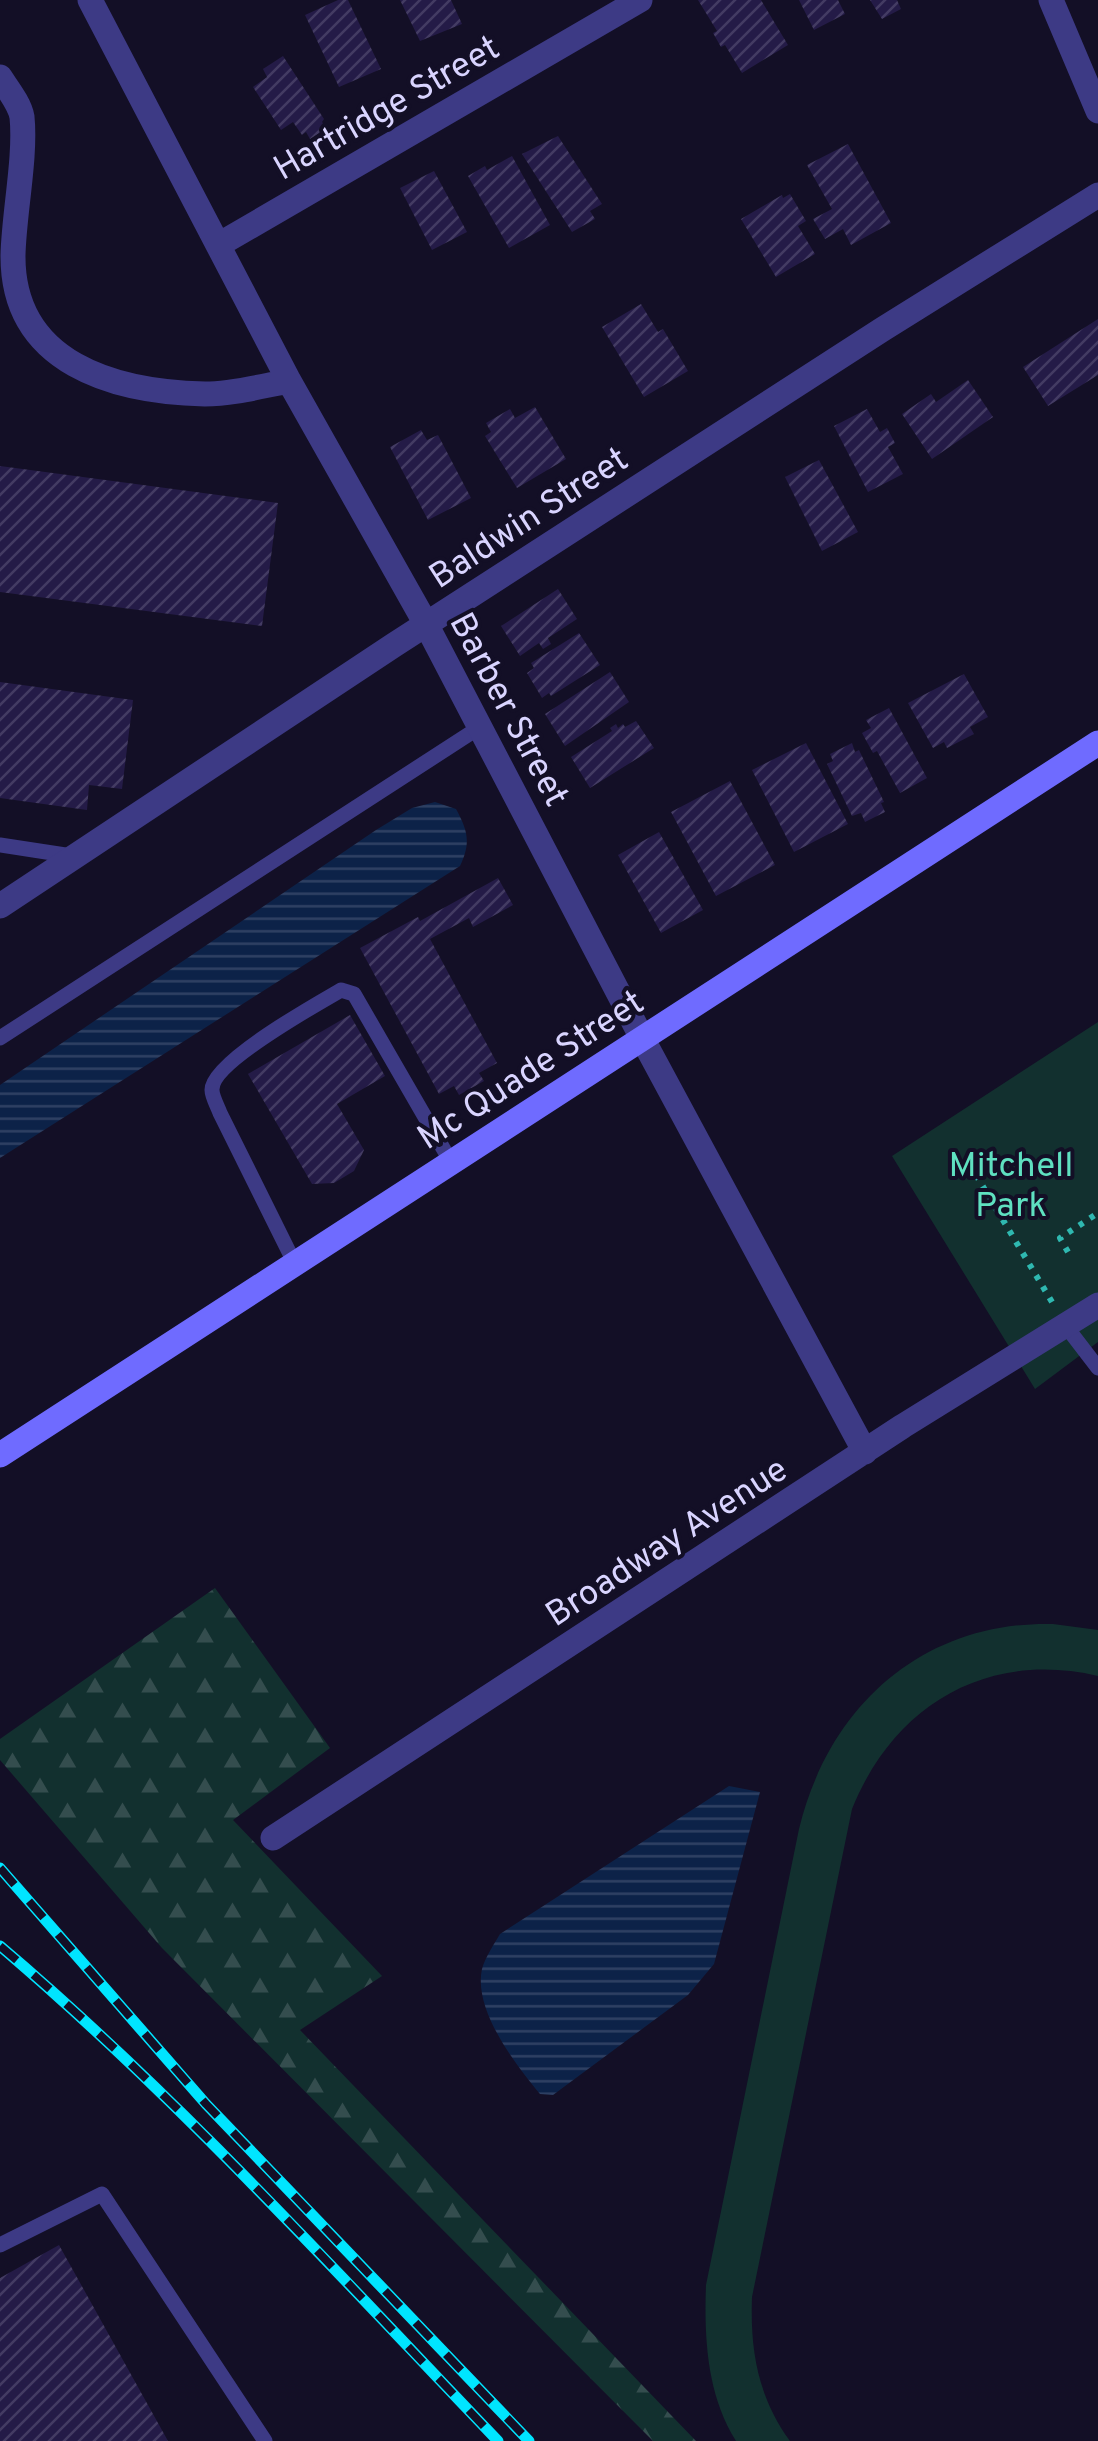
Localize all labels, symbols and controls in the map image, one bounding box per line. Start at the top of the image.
street label: Hartridge Street [267,27,508,192]
street label: Baldwin Street [422,439,638,600]
street label: Barber Street [438,606,577,815]
street label: Mc Quade Street [410,982,653,1161]
park label: Mitchell Park [949,1145,1073,1229]
street label: Broadway Avenue [538,1449,797,1638]

